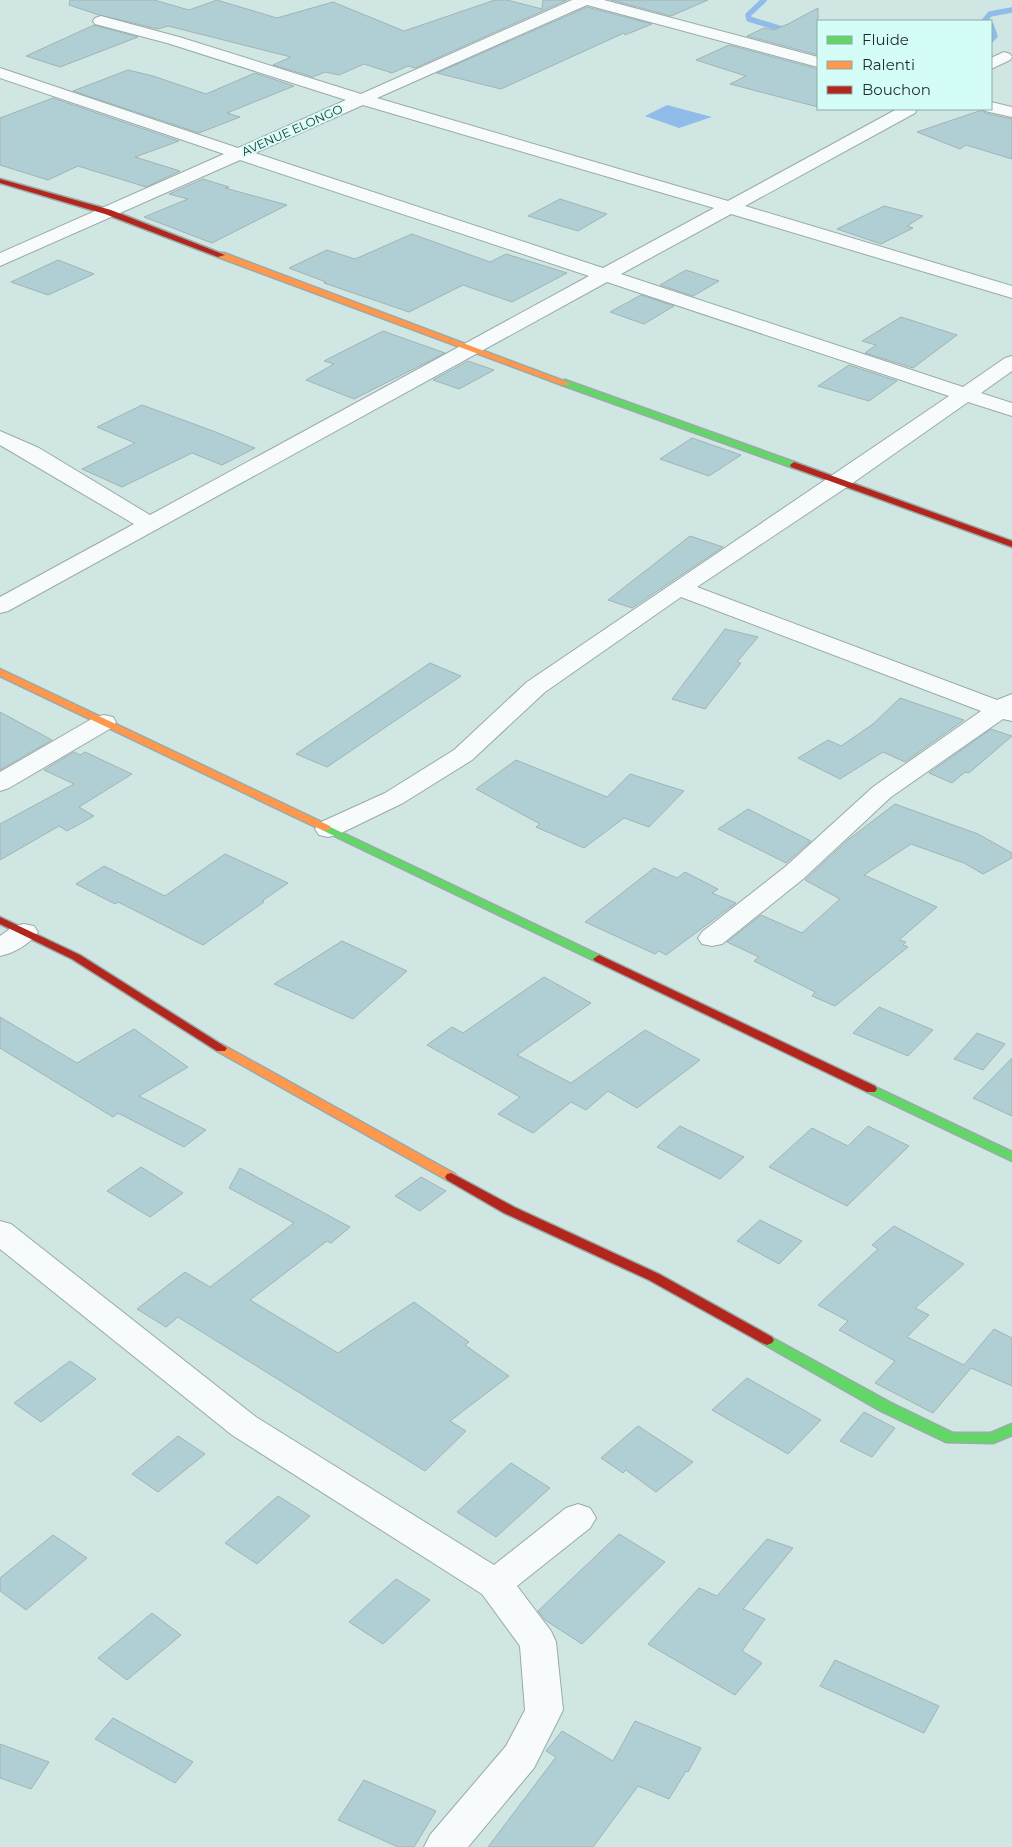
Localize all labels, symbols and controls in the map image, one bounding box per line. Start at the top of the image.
legend [817,20,992,110]
text: Fluide [862,30,909,49]
text: Ralenti [862,55,915,74]
text: Bouchon [862,80,931,99]
street label: AVENUE ELONGO [239,101,345,159]

